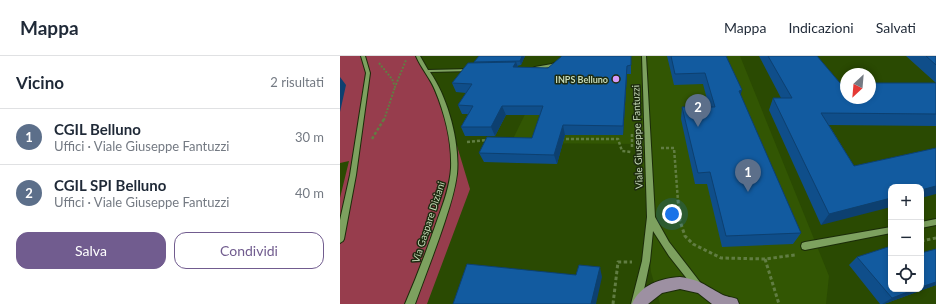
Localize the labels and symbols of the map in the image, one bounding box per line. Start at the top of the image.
north arrow [840,68,876,104]
place label: INPS Belluno [555,74,608,85]
marker: INPS Belluno [611,74,621,84]
street label: Viale Giuseppe Fantuzzi [629,85,645,189]
pin: 2 [685,94,711,127]
pin: 1 [735,159,761,192]
street label: Via Gaspare Diziani [409,180,447,264]
your location [662,204,682,224]

